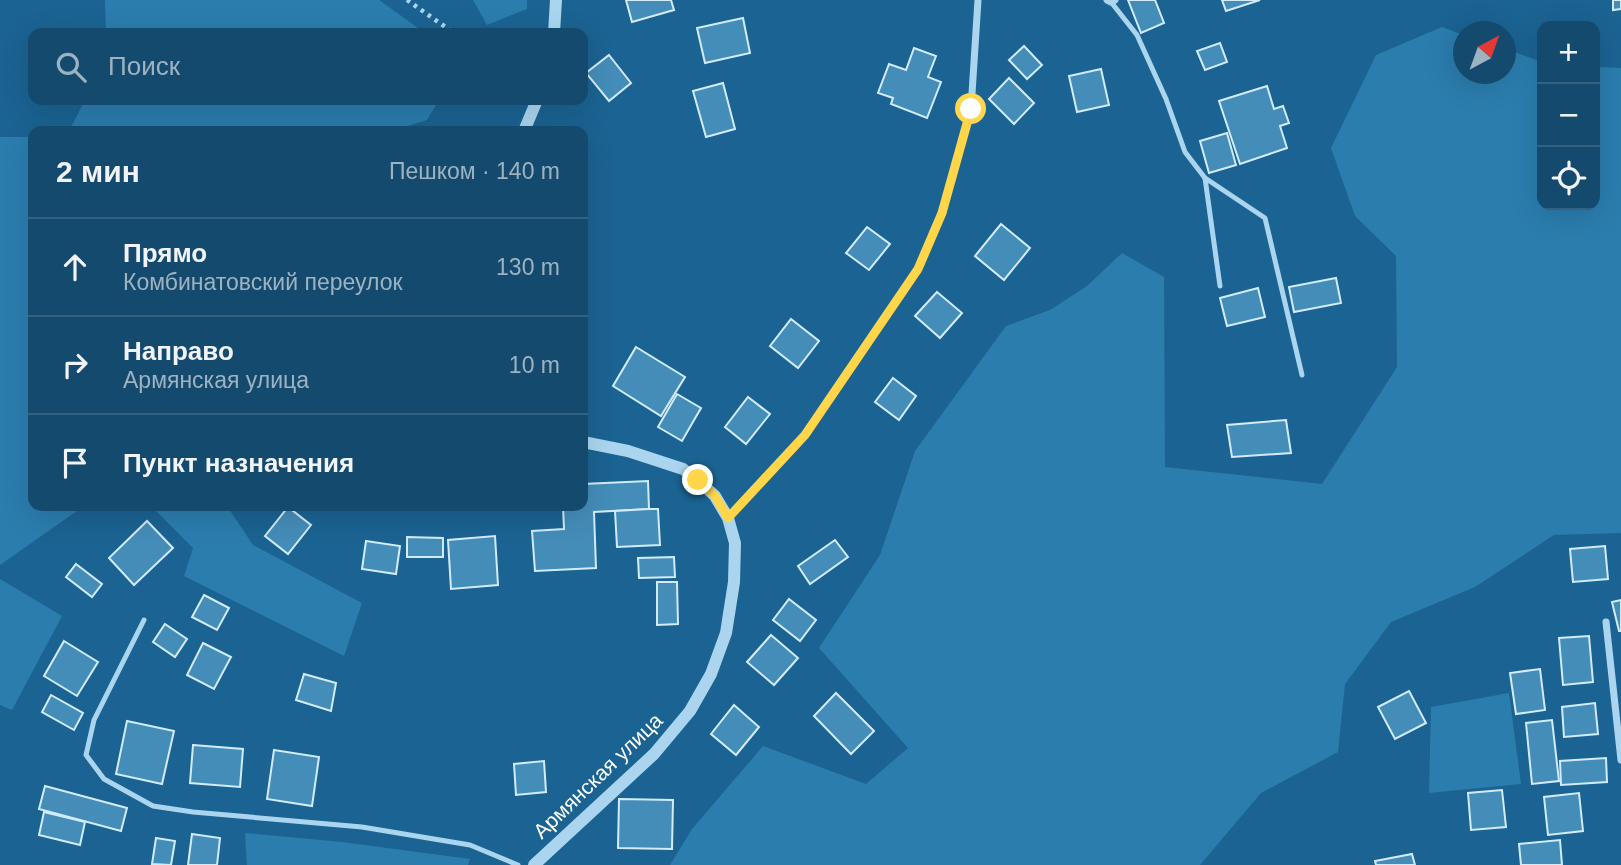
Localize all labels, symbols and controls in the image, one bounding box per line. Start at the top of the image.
north arrow [1453,21,1516,84]
map controls [1537,21,1600,210]
button: + [1537,21,1600,84]
search box [28,28,588,105]
icon: search [52,48,90,86]
text: Поиск [108,51,180,81]
button: − [1537,84,1600,147]
route start [955,93,986,124]
button: locate [1537,147,1600,210]
text: 2 мин [56,155,140,188]
text: Пешком · 140 m [389,158,560,184]
text: Прямо [123,238,207,268]
icon: ahead [56,248,94,286]
text: 130 m [496,254,560,280]
text: Комбинатовский переулок [123,269,403,295]
text: Направо [123,336,234,366]
icon: right [56,346,94,384]
text: 10 m [509,352,560,378]
text: Армянская улица [123,367,309,393]
icon: arrive [56,444,94,482]
text: Пункт назначения [123,448,354,478]
route end [682,464,713,495]
street label: Армянская улица [529,708,667,843]

